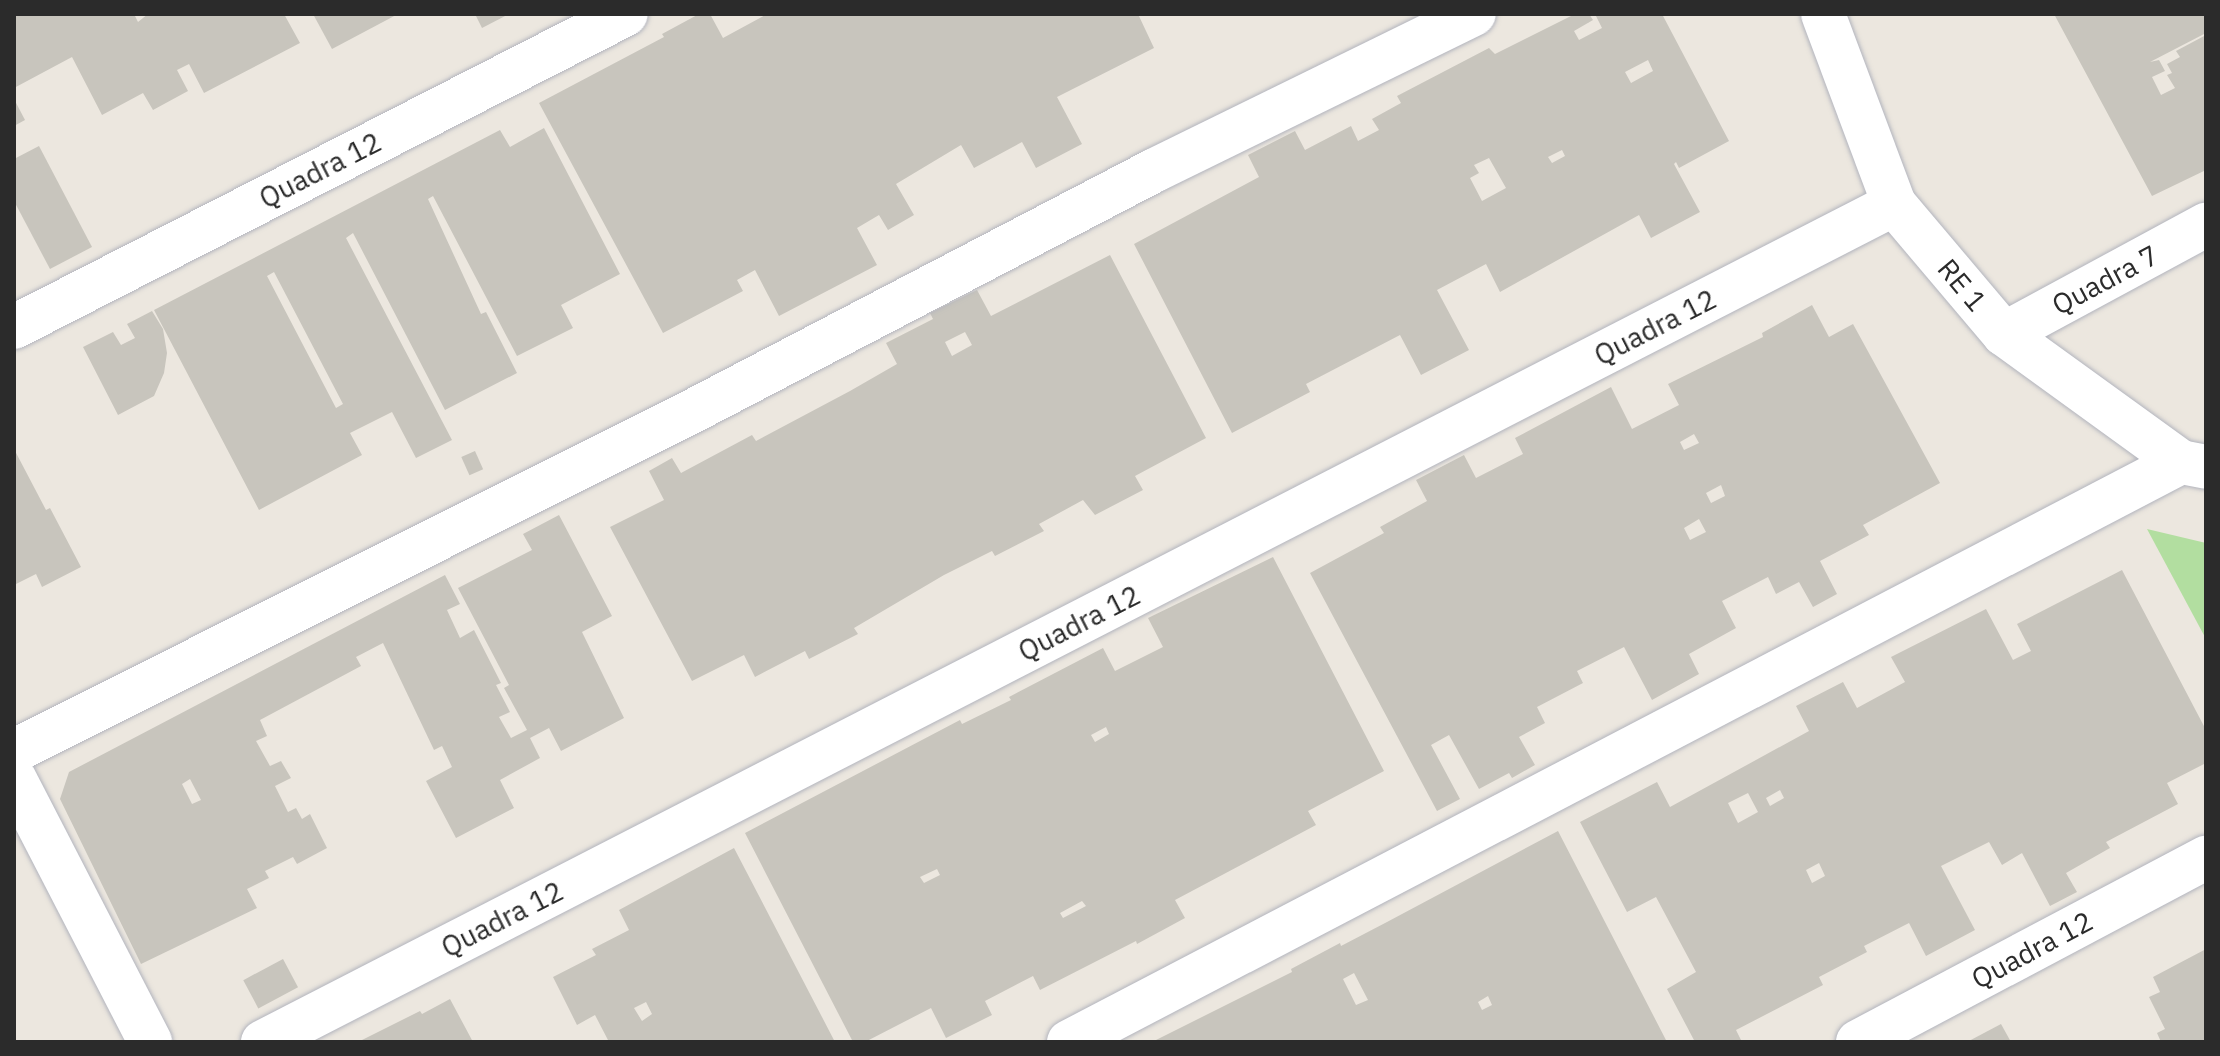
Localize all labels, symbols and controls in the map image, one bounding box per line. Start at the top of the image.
street label: Quadra 12 [253,125,387,215]
street label: Quadra 7 [2046,238,2164,322]
street label: RE 1 [1931,252,1993,318]
street label: Quadra 12 [1588,282,1722,372]
street label: Quadra 12 [1012,578,1146,668]
street label: Quadra 12 [435,874,569,964]
street label: Quadra 12 [1966,904,2098,996]

